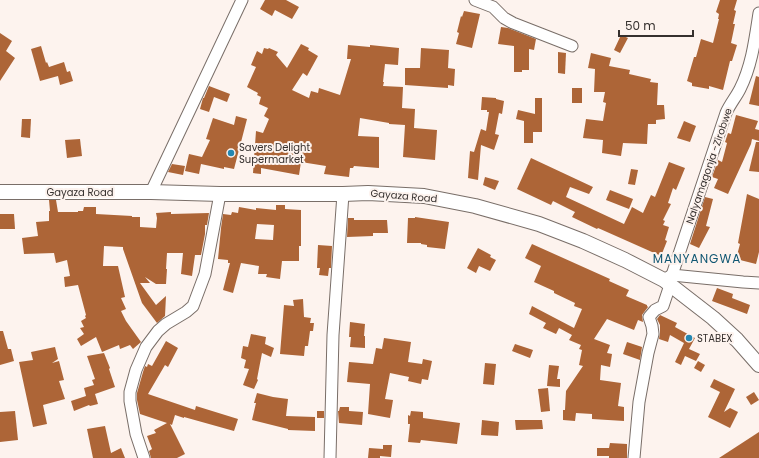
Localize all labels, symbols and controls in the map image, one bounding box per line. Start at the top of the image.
scale bar [619,12,693,38]
text: 50 m [625,17,656,34]
street label: Nalyamagonja -Zirobwe [682,106,736,226]
place label: Savers Delight Supermarket [239,140,310,167]
marker: Savers Delight Supermarket [226,148,236,158]
street label: Gayaza Road [47,185,113,200]
street label: Gayaza Road [370,186,438,206]
district label: MANYANGWA [653,250,741,267]
place label: STABEX [697,331,733,346]
marker: STABEX [684,333,694,343]

